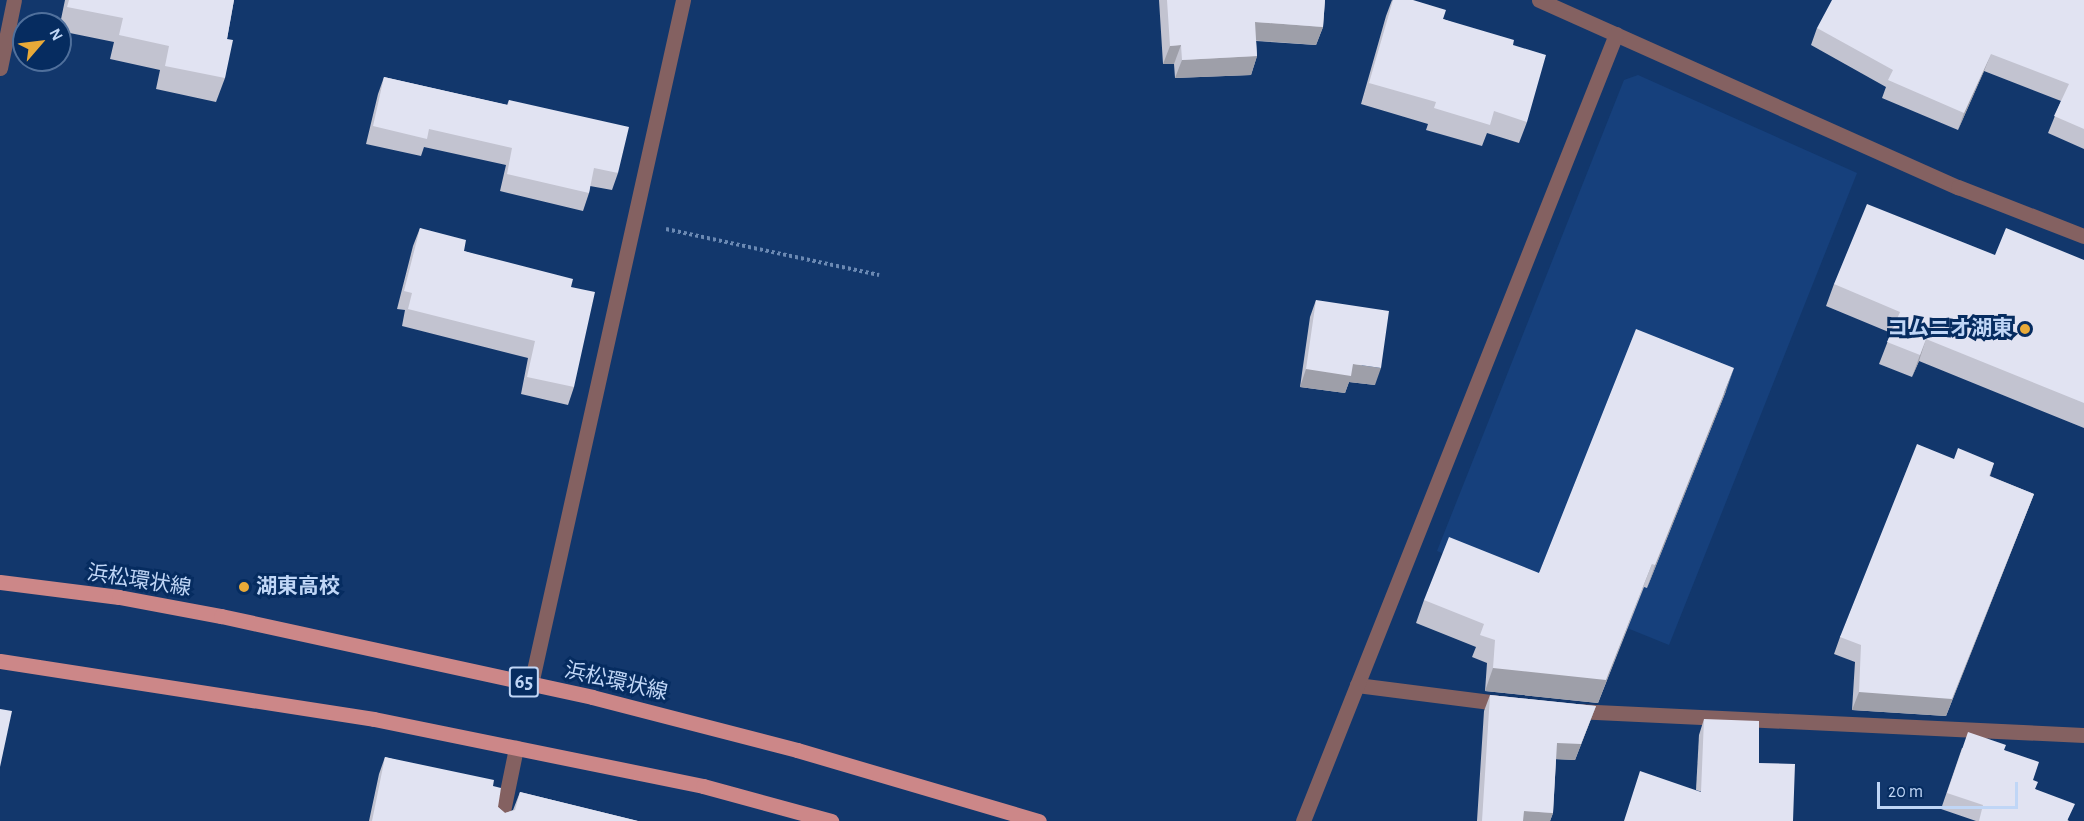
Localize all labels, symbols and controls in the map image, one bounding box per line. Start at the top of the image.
north arrow [12,12,72,72]
text: N [46,26,66,43]
place label: コムニオ湖東 [1887,316,2013,342]
marker: コムニオ湖東 [2018,322,2032,336]
street label: 浜松環状線 [85,560,193,602]
place label: 湖東高校 [256,574,340,600]
marker: 湖東高校 [237,580,251,594]
street label: 浜松環状線 [562,658,670,706]
road number: 65 [508,665,540,699]
scale bar [1880,770,2021,808]
text: 20 m [1888,783,1923,801]

